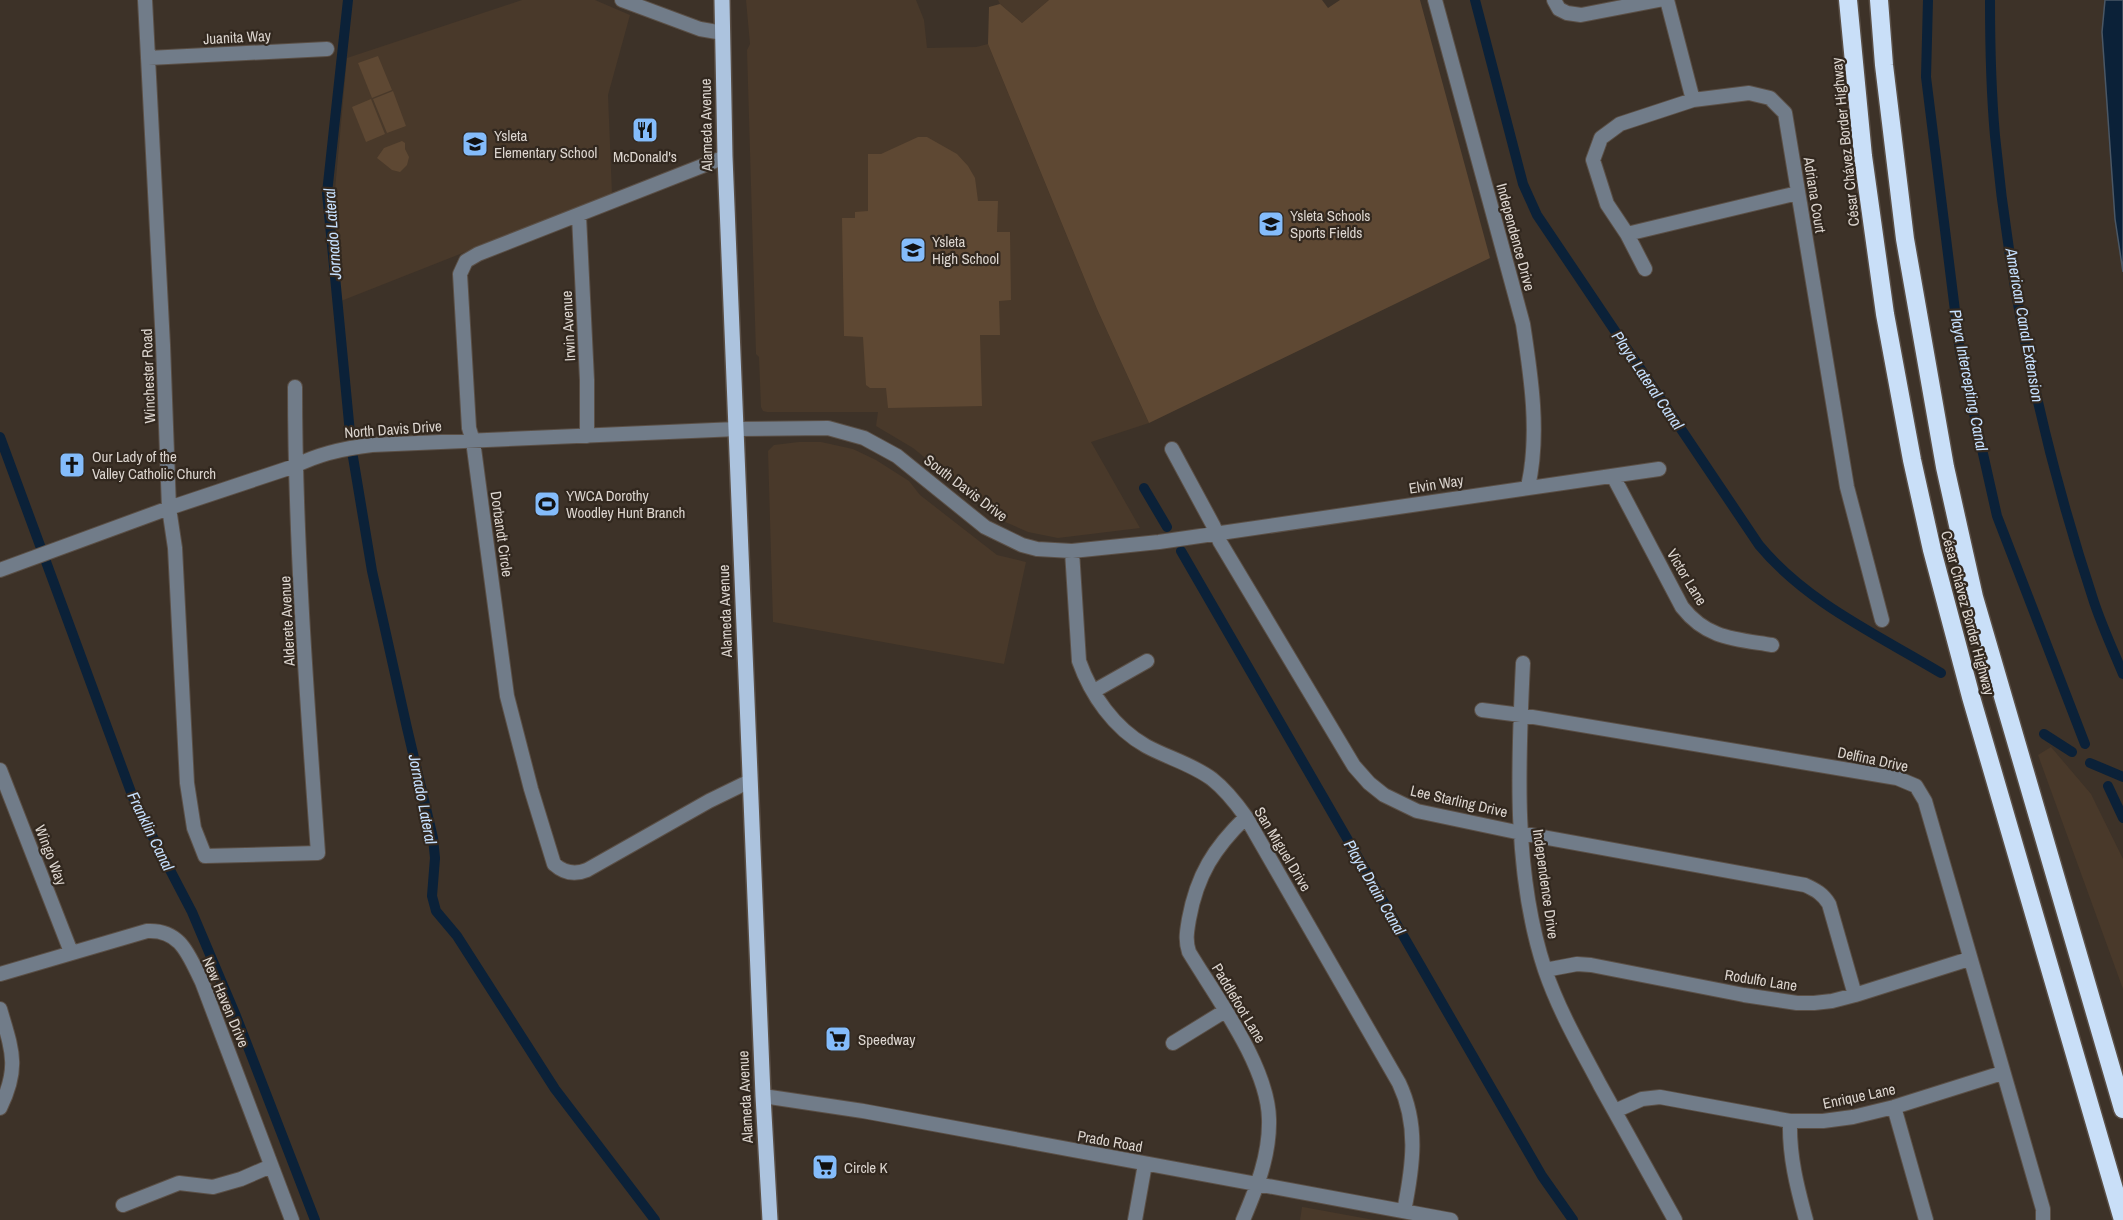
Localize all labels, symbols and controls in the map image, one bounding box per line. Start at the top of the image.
street label: Juanita Way [203,25,272,49]
street label: César Chávez Border Highway [1826,56,1864,227]
street label: Alameda Avenue [695,78,717,173]
restaurant icon: McDonald's [630,115,660,145]
place label: Ysleta Elementary School [494,125,597,163]
school or university icon: Ysleta Elementary School [460,129,490,159]
place label: McDonald's [613,146,677,167]
street label: Adriana Court [1798,155,1831,235]
street label: Independence Drive [1492,181,1541,293]
water label: Jornado Lateral [318,187,346,281]
place label: Ysleta Schools Sports Fields [1290,205,1370,243]
school or university icon: Ysleta Schools Sports Fields [1256,209,1286,239]
place label: Ysleta High School [932,231,999,269]
school or university icon: Ysleta High School [898,235,928,265]
water label: American Canal Extension [2000,245,2049,404]
street label: Irwin Avenue [556,290,580,362]
water label: Playa Intercepting Canal [1944,307,1994,454]
water label: Playa Lateral Canal [1607,326,1690,435]
street label: Winchester Road [136,328,160,424]
street label: North Davis Drive [344,415,443,443]
place label: Our Lady of the Valley Catholic Church [92,446,216,484]
church icon: Our Lady of the Valley Catholic Church [57,450,87,480]
street label: South Davis Drive [920,450,1012,527]
street label: Elvin Way [1407,469,1466,499]
place label: YWCA Dorothy Woodley Hunt Branch [566,485,685,523]
sports icon: YWCA Dorothy Woodley Hunt Branch [532,489,562,519]
street label: Dorbandt Circle [486,490,518,578]
street label: César Chávez Border Highway [1936,528,2000,698]
street label: Victor Lane [1662,545,1712,609]
street label: Alameda Avenue [713,564,737,659]
street label: Alderete Avenue [274,575,300,668]
street label: Delfina Drive [1836,741,1910,777]
water label: Jornado Lateral [403,751,443,847]
street label: Lee Starling Drive [1408,780,1510,822]
water label: Franklin Canal [122,788,180,875]
street label: San Miguel Drive [1250,803,1317,895]
street label: Wingo Way [30,822,72,889]
street label: Independence Drive [1528,828,1564,940]
water label: Playa Drain Canal [1339,835,1412,940]
street label: New Haven Drive [198,954,255,1051]
street label: Paddlefoot Lane [1207,959,1271,1047]
street label: Rodulfo Lane [1723,964,1799,996]
supermarket icon: Speedway [823,1024,853,1054]
place label: Speedway [858,1029,916,1050]
street label: Alameda Avenue [732,1050,758,1145]
street label: Enrique Lane [1821,1078,1897,1114]
street label: Prado Road [1076,1125,1144,1157]
supermarket icon: Circle K [810,1152,840,1182]
place label: Circle K [844,1157,889,1178]

